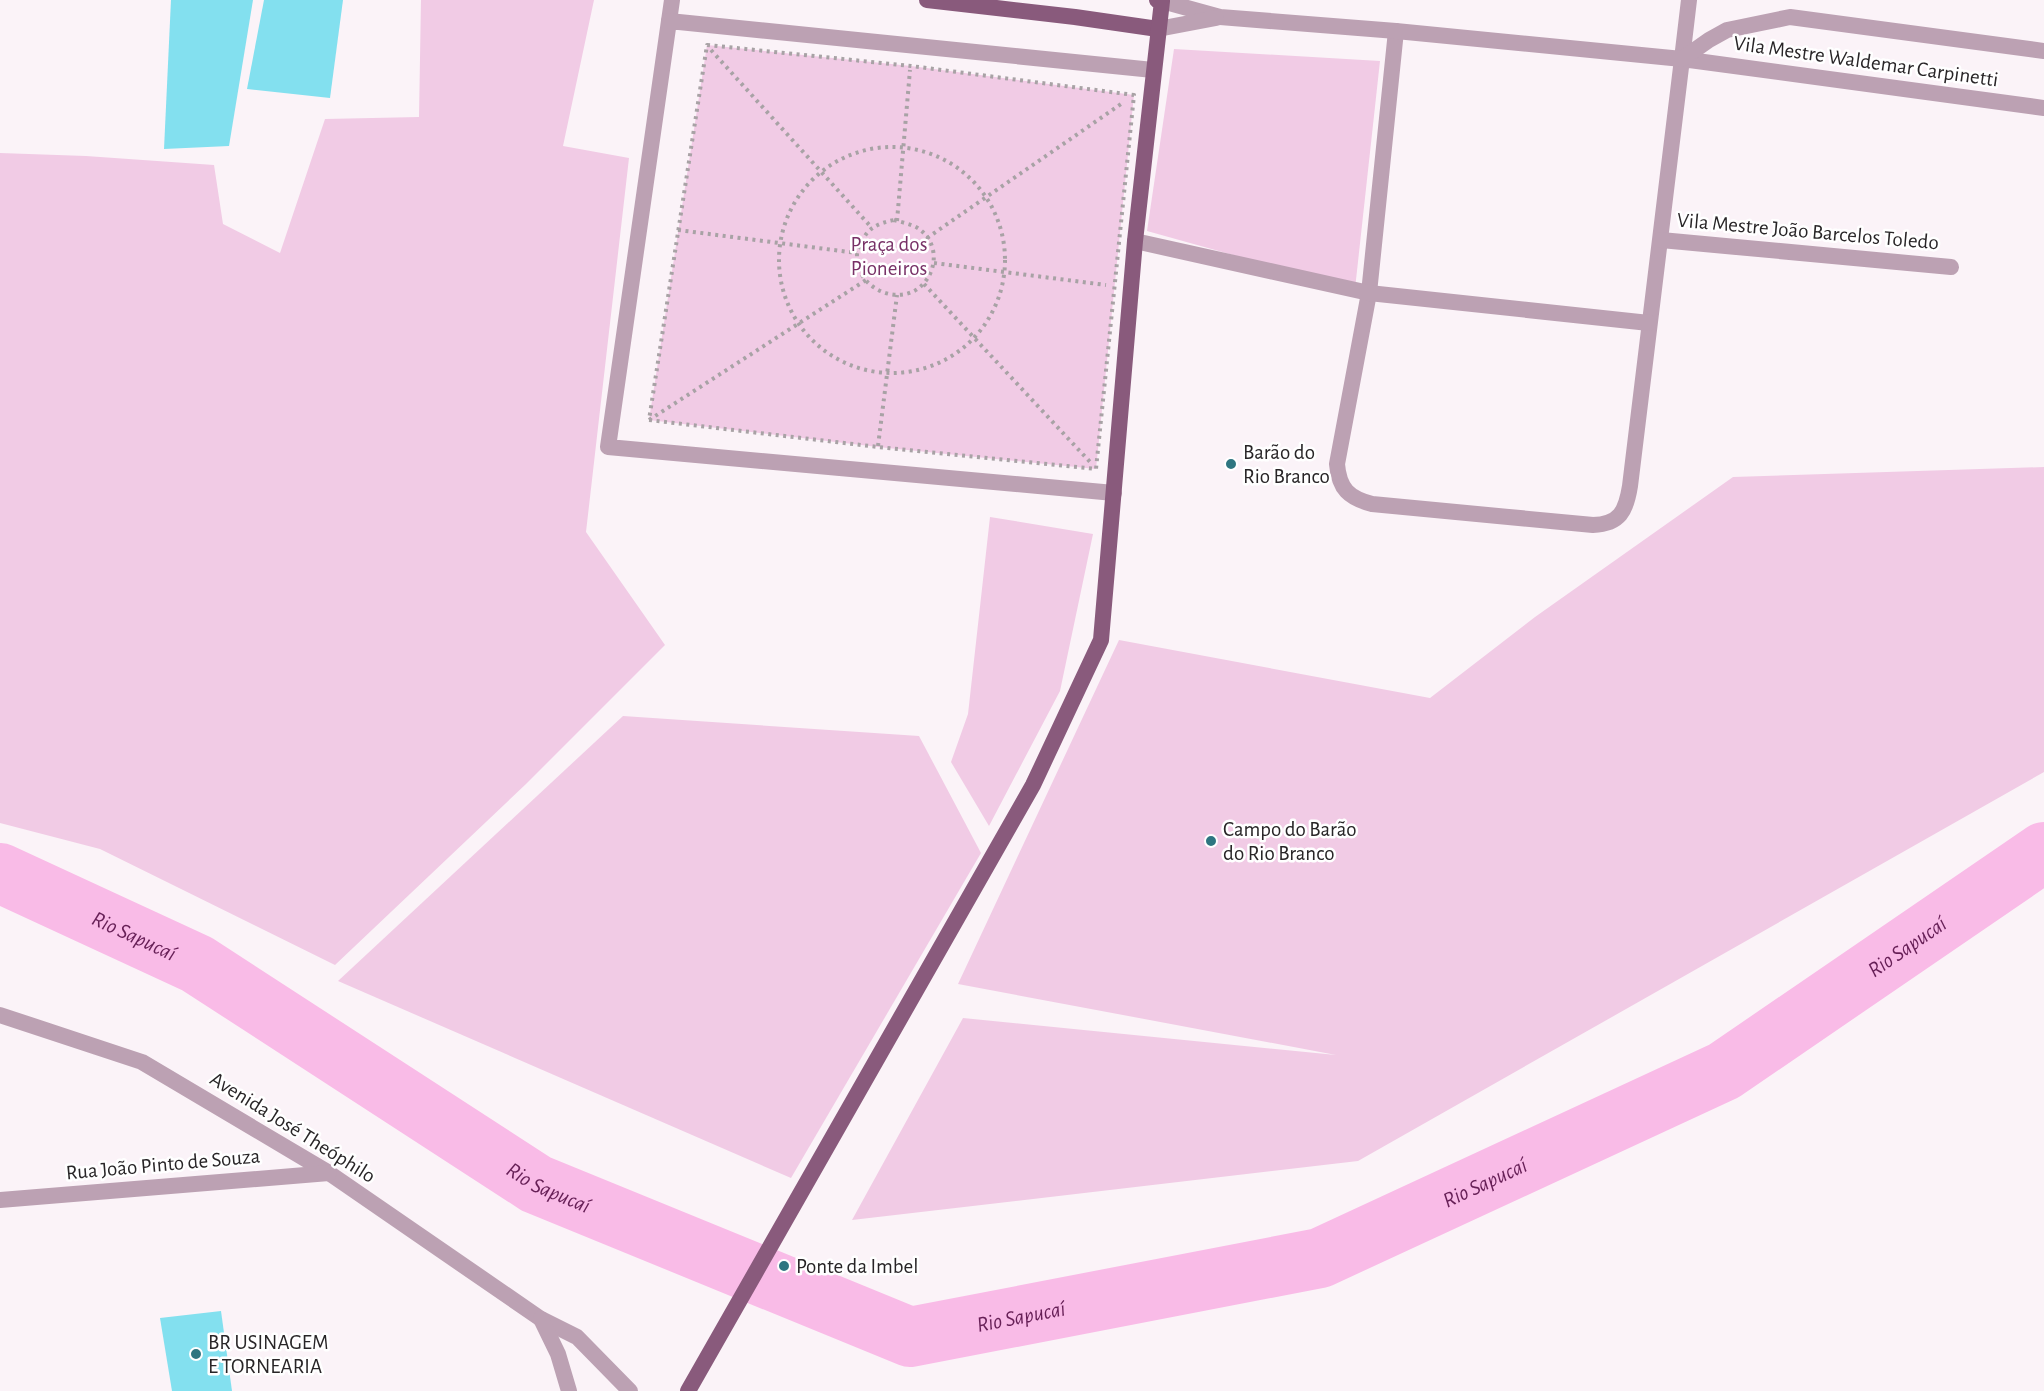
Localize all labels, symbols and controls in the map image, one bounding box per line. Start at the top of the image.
street label: Vila Mestre Waldemar Carpinetti [1732,33,2000,90]
street label: Vila Mestre João Barcelos Toledo [1676,210,1940,253]
park label: Praça dos Pioneiros [851,234,927,279]
place label: Barão do Rio Branco [1243,442,1330,487]
marker: Barão do Rio Branco [1224,457,1238,471]
place label: Campo do Barão do Rio Branco [1223,819,1357,864]
marker: Campo do Barão do Rio Branco [1204,834,1218,848]
water label: Rio Sapucaí [89,907,180,965]
water label: Rio Sapucaí [1864,912,1951,981]
street label: Avenida José Theóphilo [206,1068,379,1187]
street label: Rua João Pinto de Souza [65,1146,261,1183]
water label: Rio Sapucaí [1440,1153,1531,1212]
water label: Rio Sapucaí [503,1158,594,1217]
place label: Ponte da Imbel [796,1256,918,1277]
marker: Ponte da Imbel [777,1259,791,1273]
water label: Rio Sapucaí [975,1297,1068,1336]
place label: BR USINAGEM E TORNEARIA [208,1332,329,1377]
marker: BR USINAGEM E TORNEARIA [189,1347,203,1361]

